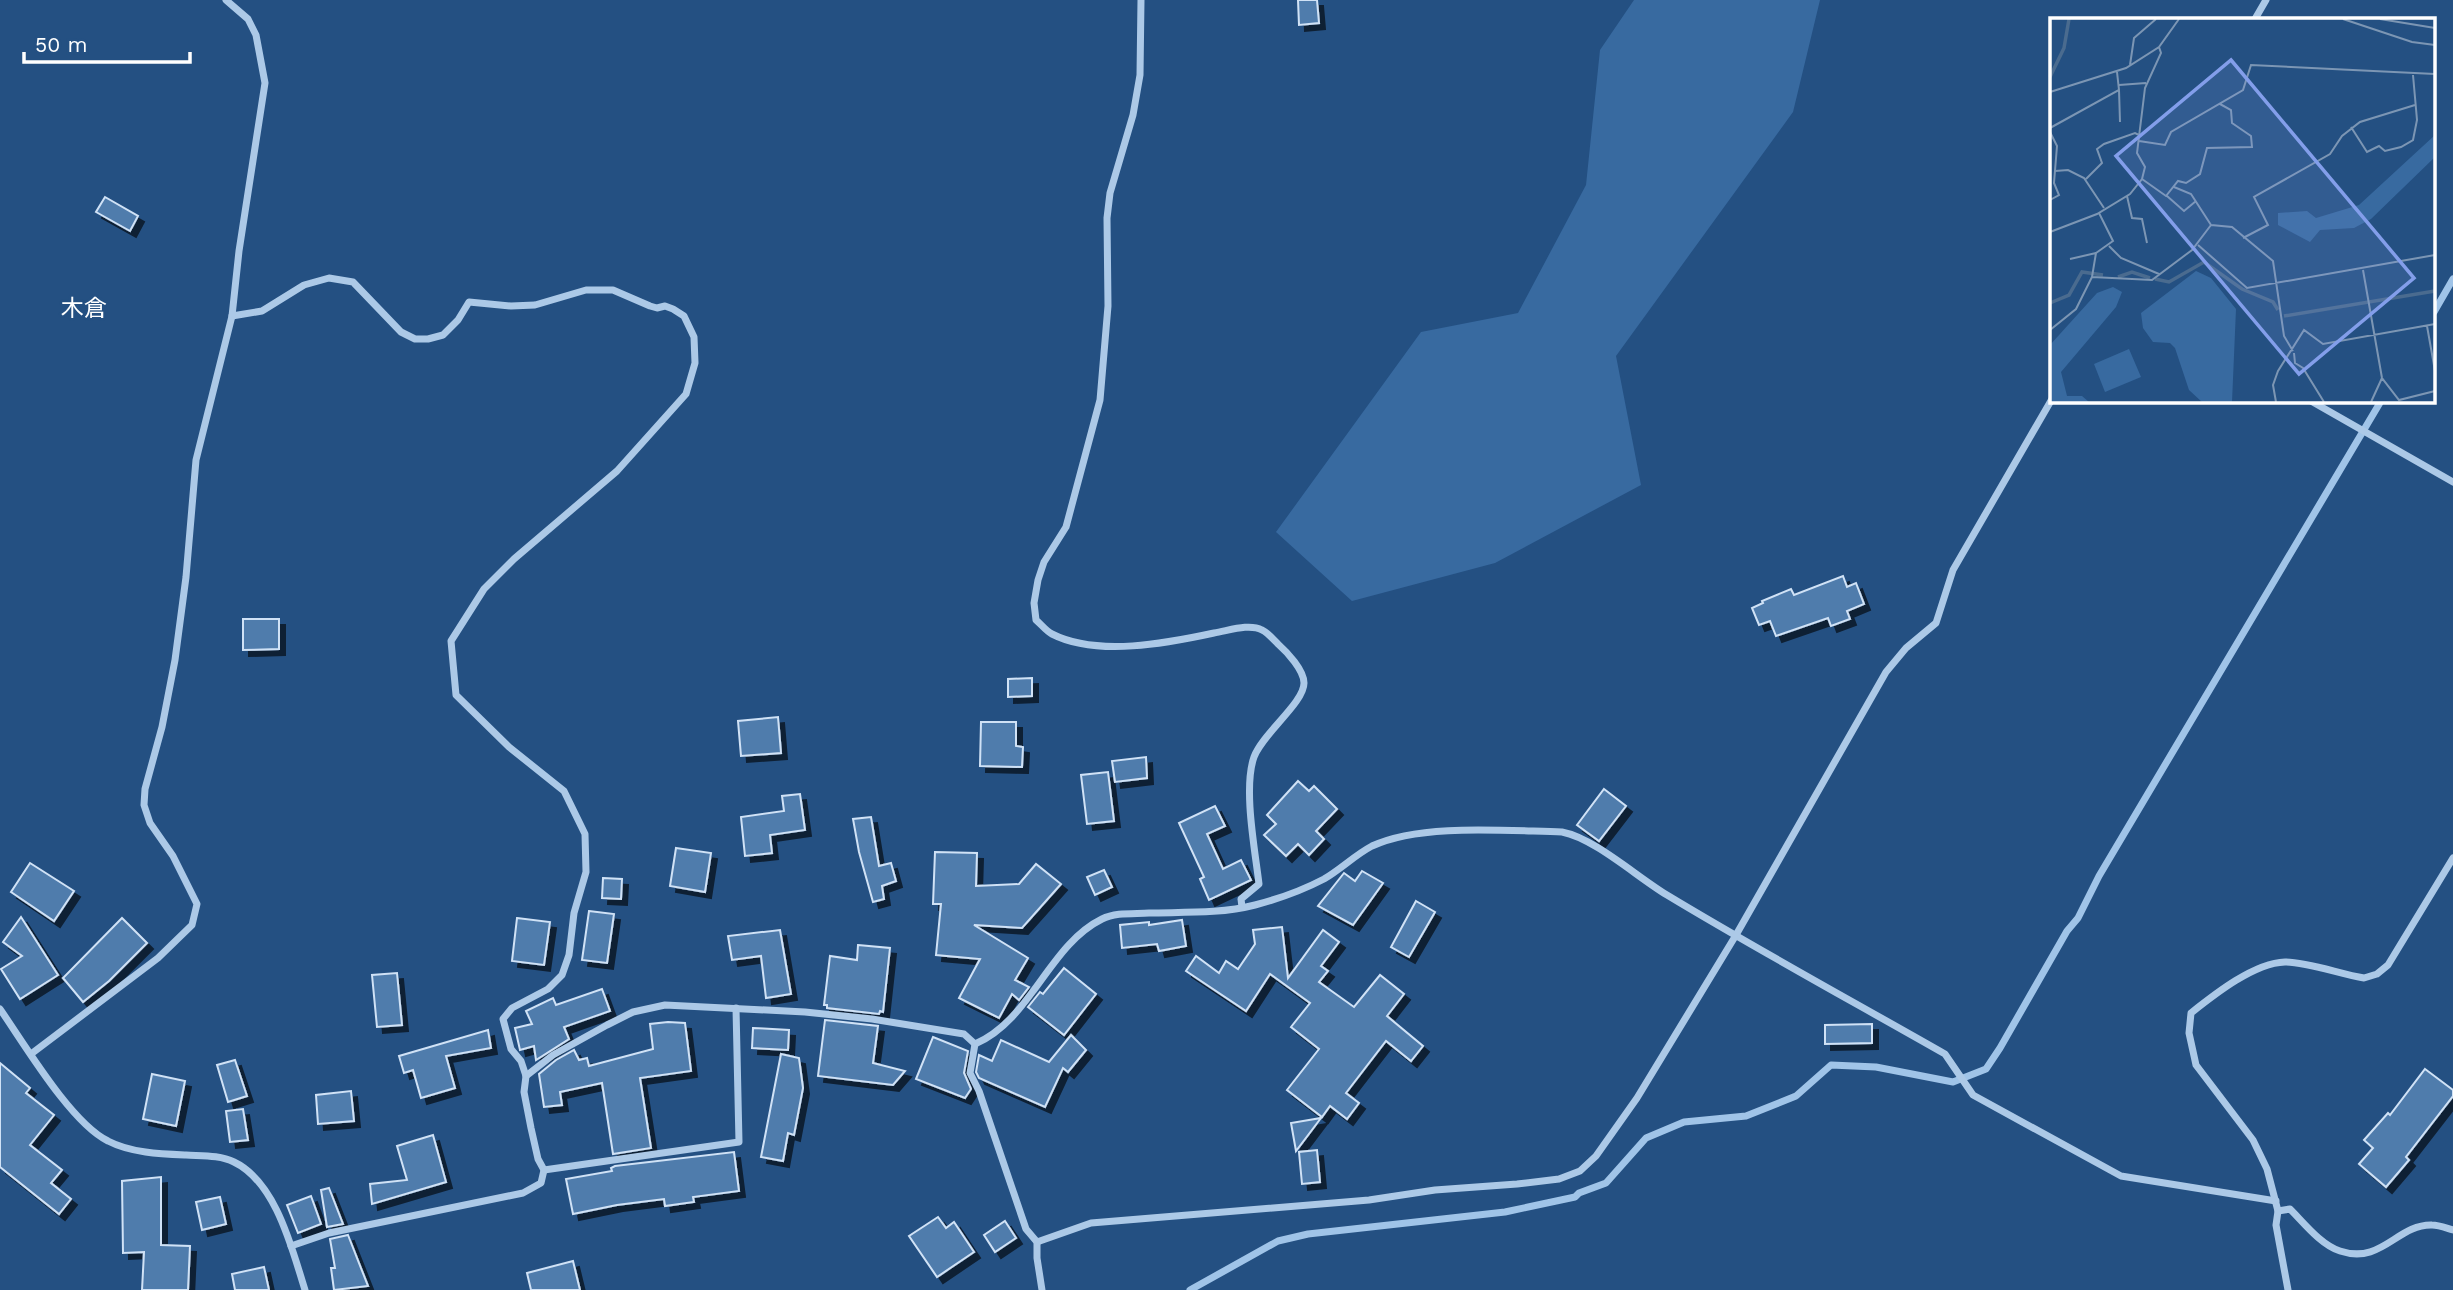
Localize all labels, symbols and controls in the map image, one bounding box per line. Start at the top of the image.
inset map [2050,18,2436,402]
scale bar [24,21,191,65]
text: 50 m [35,32,87,57]
district label: 木倉 [61,295,107,322]

